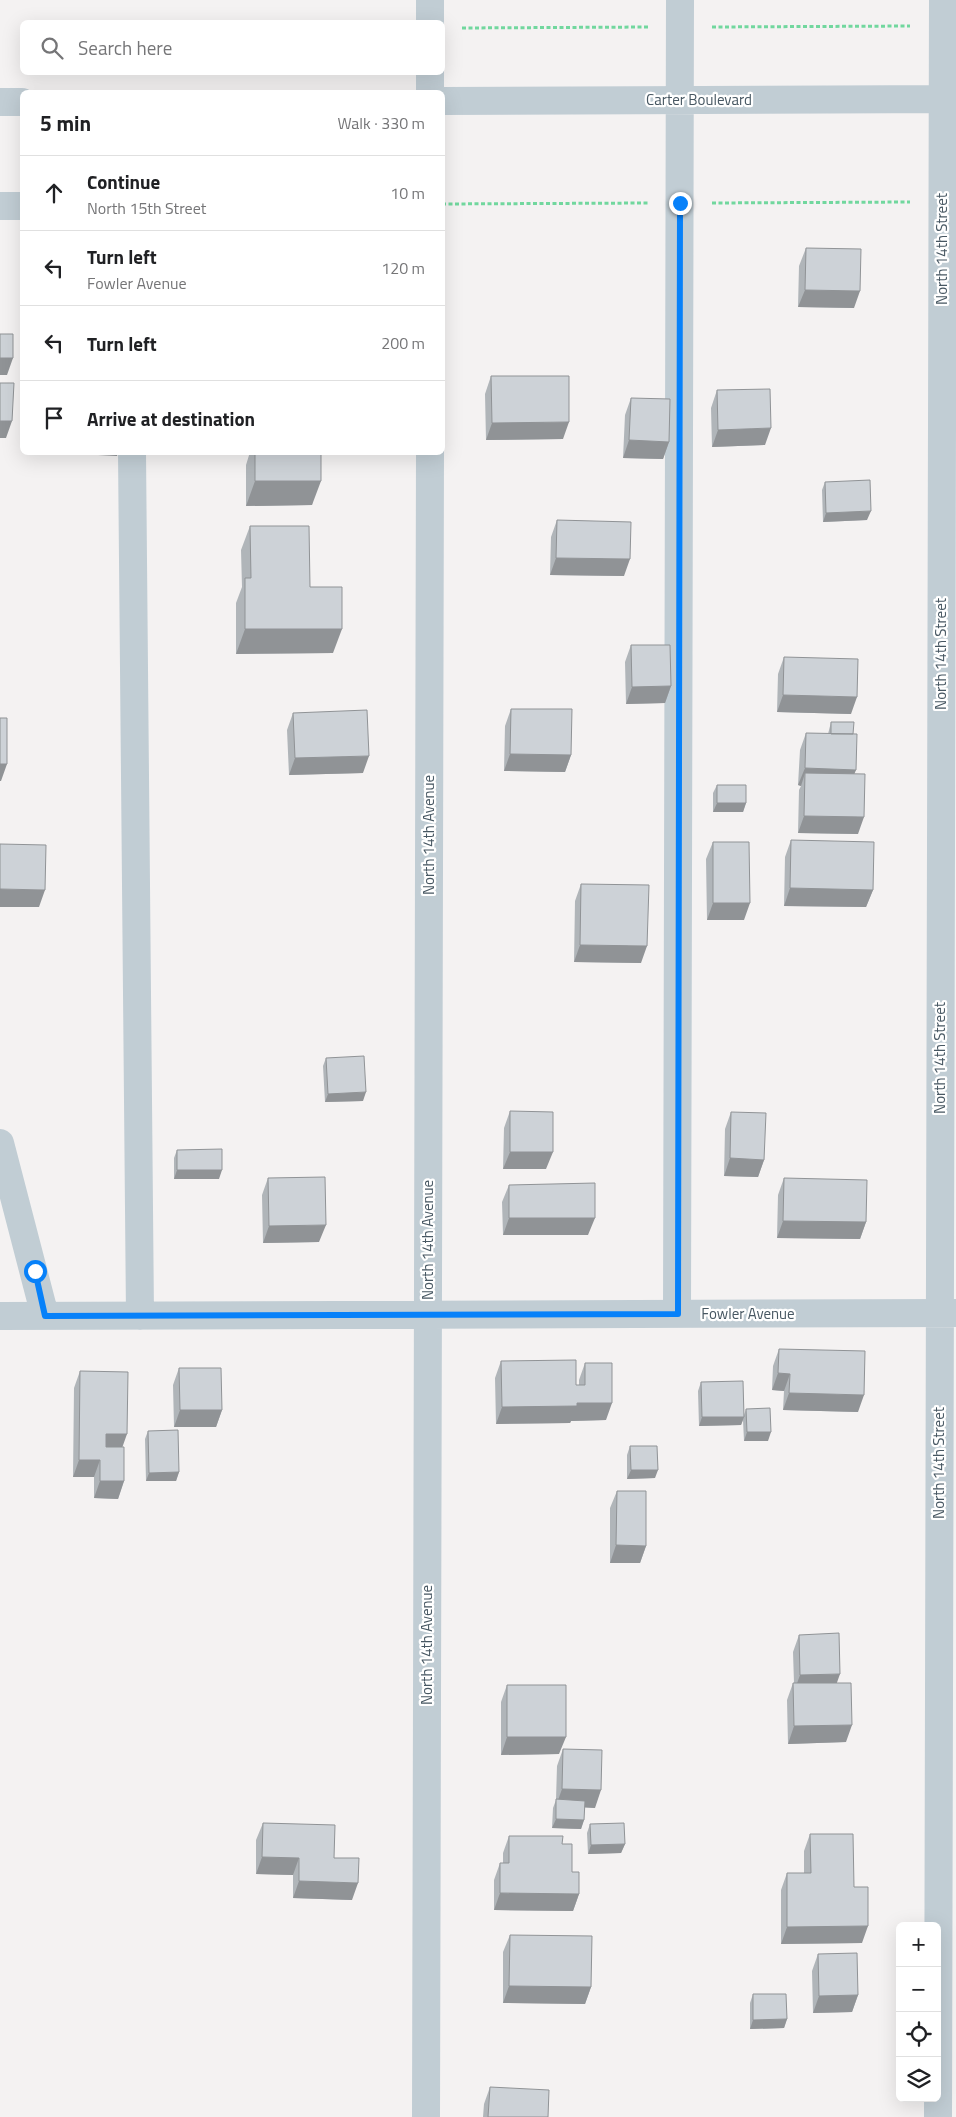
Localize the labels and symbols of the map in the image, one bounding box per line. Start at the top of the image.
street label: Carter Boulevard [646,88,752,111]
route end [669,192,692,215]
street label: North 14th Street [930,192,953,305]
street label: North 14th Street [929,597,952,710]
street label: North 14th Avenue [417,775,440,895]
street label: North 14th Street [928,1001,951,1114]
street label: North 14th Avenue [416,1180,439,1300]
route start [24,1260,47,1283]
street label: Fowler Avenue [701,1302,795,1325]
street label: North 14th Street [927,1406,950,1519]
street label: North 14th Avenue [415,1585,438,1705]

